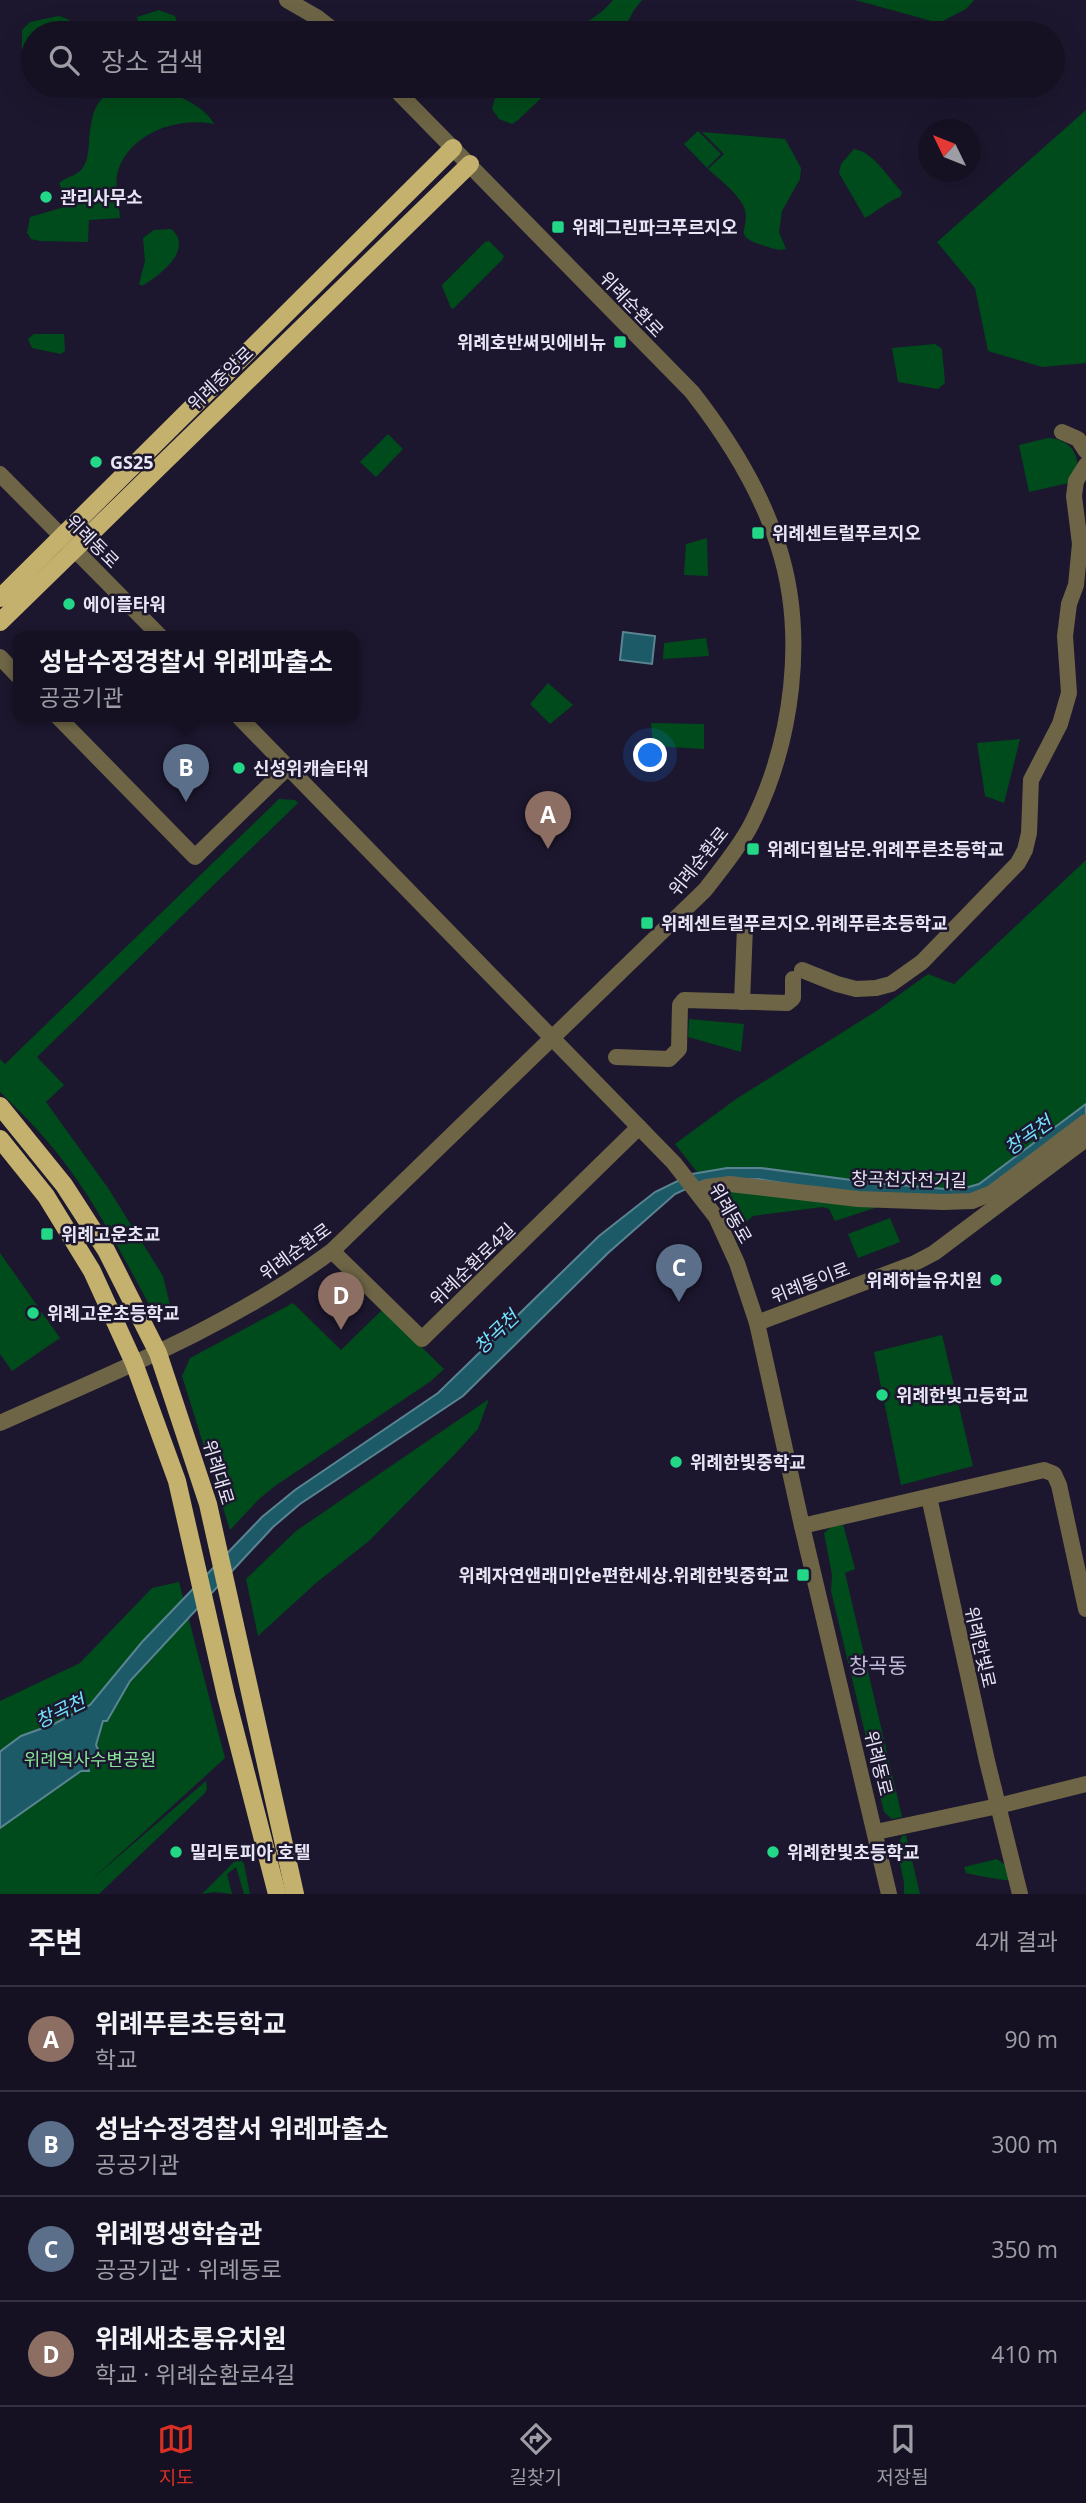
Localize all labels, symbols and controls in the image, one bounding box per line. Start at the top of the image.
search box [21,21,1065,98]
icon: search [45,41,83,79]
text: 장소 검색 [101,43,203,79]
north arrow [918,119,981,182]
place label: 관리사무소 [60,185,143,209]
marker: 관리사무소 [38,189,54,205]
place label: 위례그린파크푸르지오 [572,215,738,239]
marker: 위례그린파크푸르지오 [550,219,566,235]
street label: 위례순환로 [595,266,669,342]
place label: 위례호반써밋에비뉴 [457,330,606,354]
marker: 위례호반써밋에비뉴 [612,334,628,350]
street label: 위례중앙로 [182,341,258,415]
place label: GS25 [110,450,154,474]
marker: GS25 [88,454,104,470]
street label: 위례동로 [61,509,125,573]
place label: 위례센트럴푸르지오 [772,521,921,545]
marker: 위례센트럴푸르지오 [750,525,766,541]
place label: 에이플타워 [83,592,166,616]
marker: 에이플타워 [61,596,77,612]
popup [13,631,359,722]
text: 성남수정경찰서 위례파출소 [39,643,333,679]
text: 공공기관 [39,681,124,713]
your location [633,738,667,772]
pin: B [163,744,209,802]
place label: 신성위캐슬타워 [253,756,369,780]
marker: 신성위캐슬타워 [231,760,247,776]
pin: A [525,791,571,849]
street label: 위례순환로 [663,821,733,901]
place label: 위례더힐남문.위례푸른초등학교 [767,837,1004,861]
marker: 위례더힐남문.위례푸른초등학교 [745,841,761,857]
place label: 위례센트럴푸르지오.위례푸른초등학교 [661,911,948,935]
marker: 위례센트럴푸르지오.위례푸른초등학교 [639,915,655,931]
water label: 창곡천 [999,1108,1058,1161]
street label: 창곡천자전거길 [851,1166,967,1192]
street label: 위례동로 [704,1178,758,1248]
street label: 위례순환로 [254,1217,336,1285]
street label: 위례순환로4길 [424,1217,520,1311]
place label: 위례고운초교 [61,1222,160,1246]
marker: 위례고운초교 [39,1226,55,1242]
pin: C [656,1244,702,1302]
street label: 위례동이로 [767,1256,853,1308]
place label: 위례하늘유치원 [866,1268,982,1292]
pin: D [318,1272,364,1330]
marker: 위례하늘유치원 [988,1272,1004,1288]
place label: 위례고운초등학교 [47,1301,179,1325]
water label: 창곡천 [468,1303,525,1360]
marker: 위례고운초등학교 [25,1305,41,1321]
place label: 위례한빛고등학교 [896,1383,1028,1407]
marker: 위례한빛고등학교 [874,1387,890,1403]
street label: 위례대로 [198,1437,240,1507]
place label: 위례한빛중학교 [690,1450,806,1474]
marker: 위례한빛중학교 [668,1454,684,1470]
place label: 위례자연앤래미안e편한세상.위례한빛중학교 [459,1563,789,1587]
marker: 위례자연앤래미안e편한세상.위례한빛중학교 [795,1567,811,1583]
street label: 위례한빛로 [960,1604,1002,1690]
district label: 창곡동 [849,1651,907,1679]
water label: 창곡천 [31,1687,91,1734]
street label: 위례동로 [859,1728,899,1798]
park label: 위례역사수변공원 [24,1747,156,1771]
place label: 밀리토피아 호텔 [190,1840,311,1864]
place label: 위례한빛초등학교 [787,1840,919,1864]
marker: 밀리토피아 호텔 [168,1844,184,1860]
marker: 위례한빛초등학교 [765,1844,781,1860]
text: 주변 [28,1921,83,1962]
text: 4개 결과 [975,1925,1058,1957]
text: 위례푸른초등학교 [95,2005,286,2041]
text: A [43,2023,59,2055]
text: 90 m [1004,2023,1058,2055]
text: 학교 [95,2043,137,2075]
text: 성남수정경찰서 위례파출소 [95,2110,389,2146]
text: B [43,2128,59,2160]
text: 300 m [991,2128,1058,2160]
text: 공공기관 [95,2148,180,2180]
text: 위례평생학습관 [95,2215,262,2251]
text: C [44,2233,58,2265]
text: 350 m [991,2233,1058,2265]
text: 공공기관 · 위례동로 [95,2253,282,2285]
text: 위례새초롱유치원 [95,2320,286,2356]
text: D [42,2338,60,2370]
text: 410 m [991,2338,1058,2370]
text: 학교 · 위례순환로4길 [95,2358,295,2390]
tab: 지도 [157,2420,195,2490]
tab: 길찾기 [510,2420,562,2490]
tab: 저장됨 [876,2420,929,2490]

